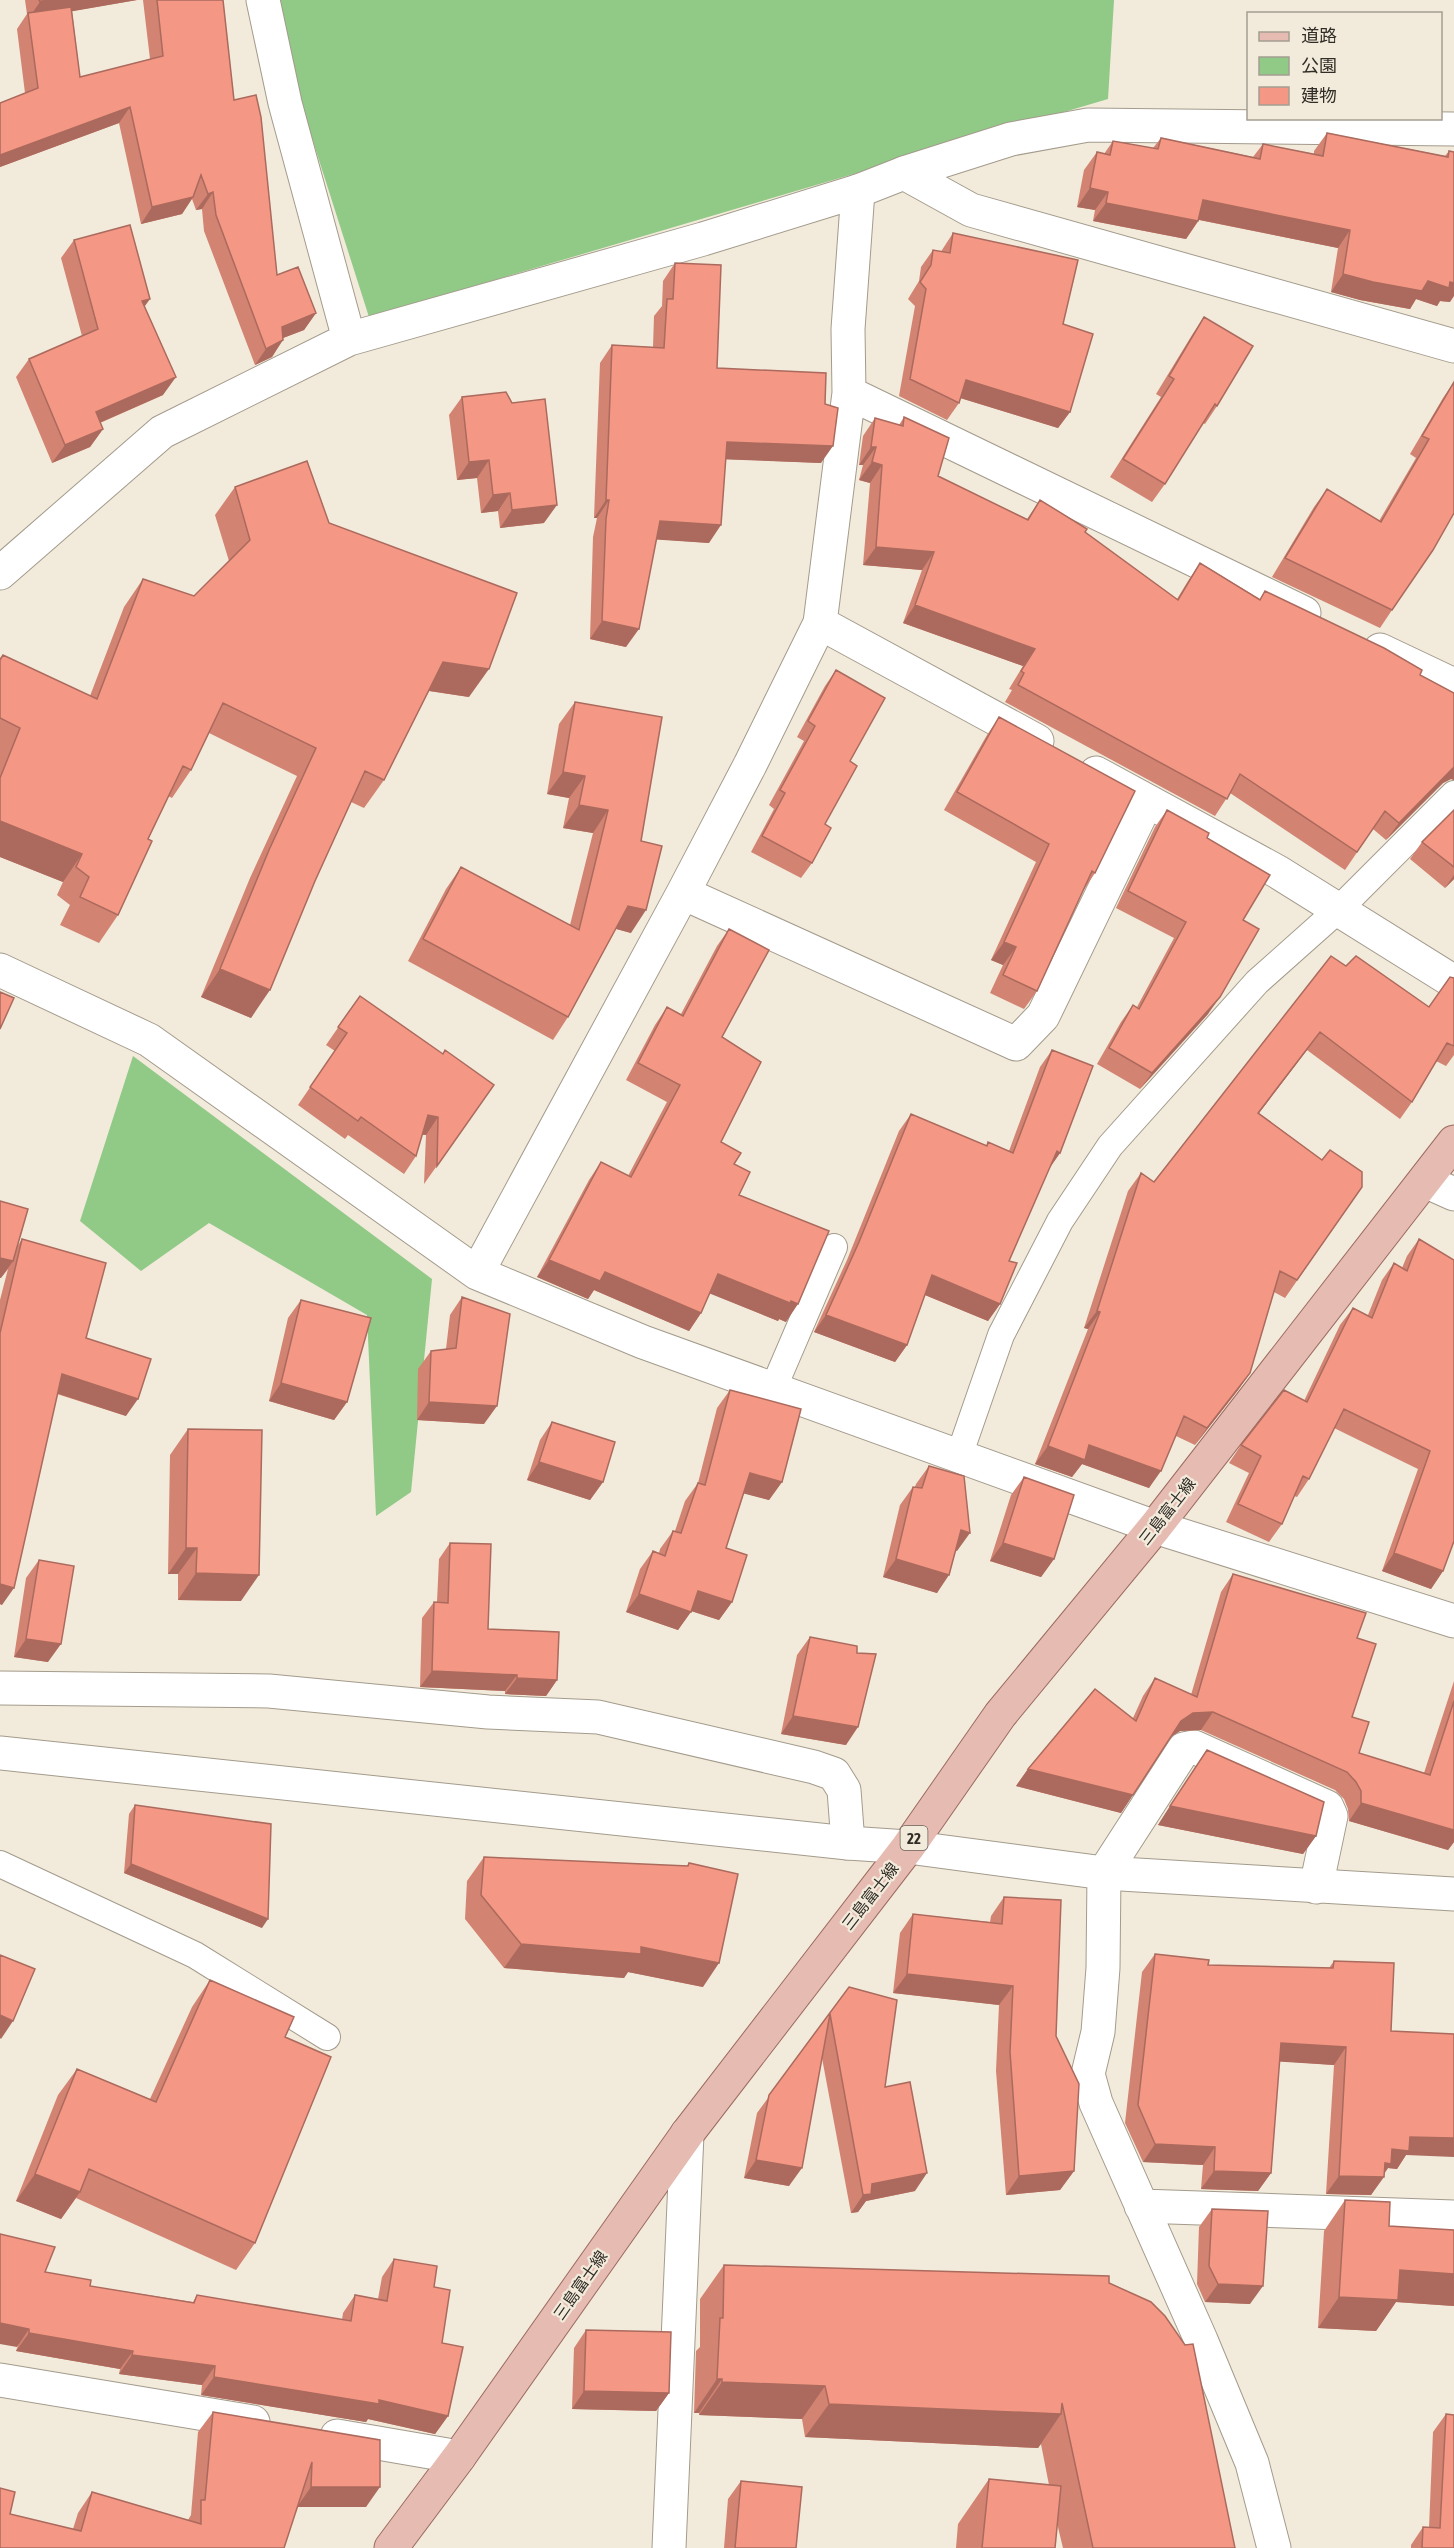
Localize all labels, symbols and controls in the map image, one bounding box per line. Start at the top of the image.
legend [1247,12,1442,120]
text: 道路 [1301,25,1337,46]
text: 公園 [1301,55,1337,76]
text: 建物 [1301,85,1337,106]
street label: 三島富士線 [1135,1474,1199,1548]
road number: 22 [900,1826,928,1850]
street label: 三島富士線 [838,1859,902,1933]
street label: 三島富士線 [550,2247,610,2323]

